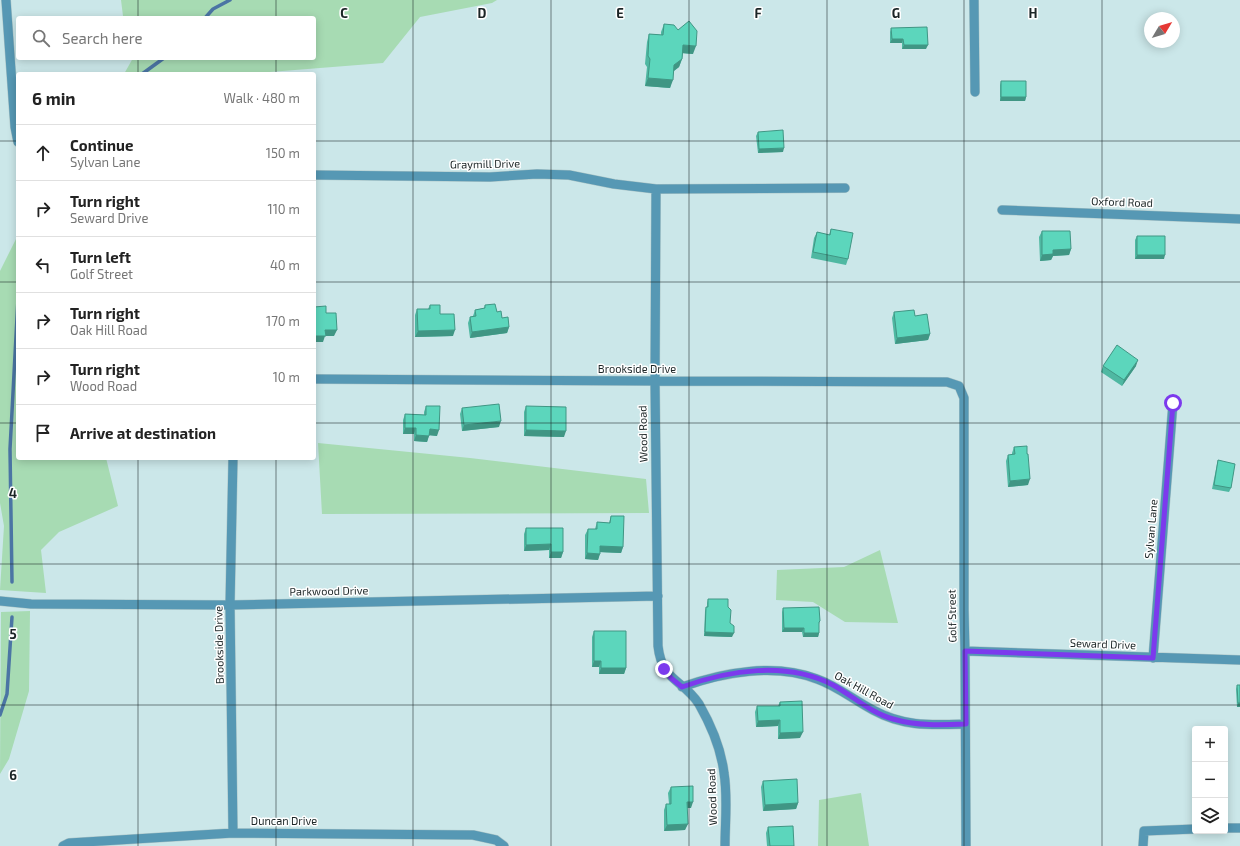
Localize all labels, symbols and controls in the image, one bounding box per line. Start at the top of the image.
text: C [340,5,348,21]
text: D [478,5,487,21]
text: E [616,5,624,21]
text: F [754,5,762,21]
text: G [892,5,900,21]
text: H [1029,5,1038,21]
north arrow [1144,12,1180,48]
search box [16,16,316,60]
icon: search [30,27,52,49]
text: Search here [62,29,143,47]
text: 6 min [32,88,76,108]
text: Walk · 480 m [223,90,300,106]
text: Continue [70,136,133,154]
icon: ahead [32,142,54,164]
text: 150 m [266,145,300,161]
text: Sylvan Lane [70,154,140,170]
street label: Graymill Drive [450,156,520,171]
text: Turn right [70,192,140,210]
street label: Oxford Road [1091,194,1153,209]
icon: right [32,198,54,220]
text: 110 m [268,201,300,217]
text: Seward Drive [70,210,148,226]
text: Turn left [70,248,131,266]
icon: left [32,254,54,276]
text: 40 m [270,257,300,273]
text: Golf Street [70,266,133,282]
text: Turn right [70,304,140,322]
icon: right [32,310,54,332]
text: 170 m [266,313,300,329]
text: Oak Hill Road [70,322,147,338]
text: Turn right [70,360,140,378]
street label: Brookside Drive [598,362,676,375]
icon: right [32,366,54,388]
text: 10 m [273,369,300,385]
text: Wood Road [70,378,137,394]
route start [1164,394,1182,412]
street label: Wood Road [636,405,649,463]
icon: arrive [32,422,54,444]
text: Arrive at destination [70,424,216,442]
text: 4 [9,485,17,501]
street label: Sylvan Lane [1141,499,1160,559]
street label: Parkwood Drive [289,583,369,598]
street label: Golf Street [945,589,958,643]
street label: Brookside Drive [211,606,226,684]
text: 5 [9,626,17,642]
street label: Seward Drive [1070,636,1136,651]
route end [655,660,673,678]
street label: Oak Hill Road [832,668,896,711]
map controls [1192,726,1228,834]
button: + [1192,726,1228,762]
button: − [1192,762,1228,798]
text: 6 [9,767,17,783]
street label: Wood Road [704,768,719,826]
button: layers [1192,798,1228,834]
street label: Duncan Drive [251,814,317,827]

